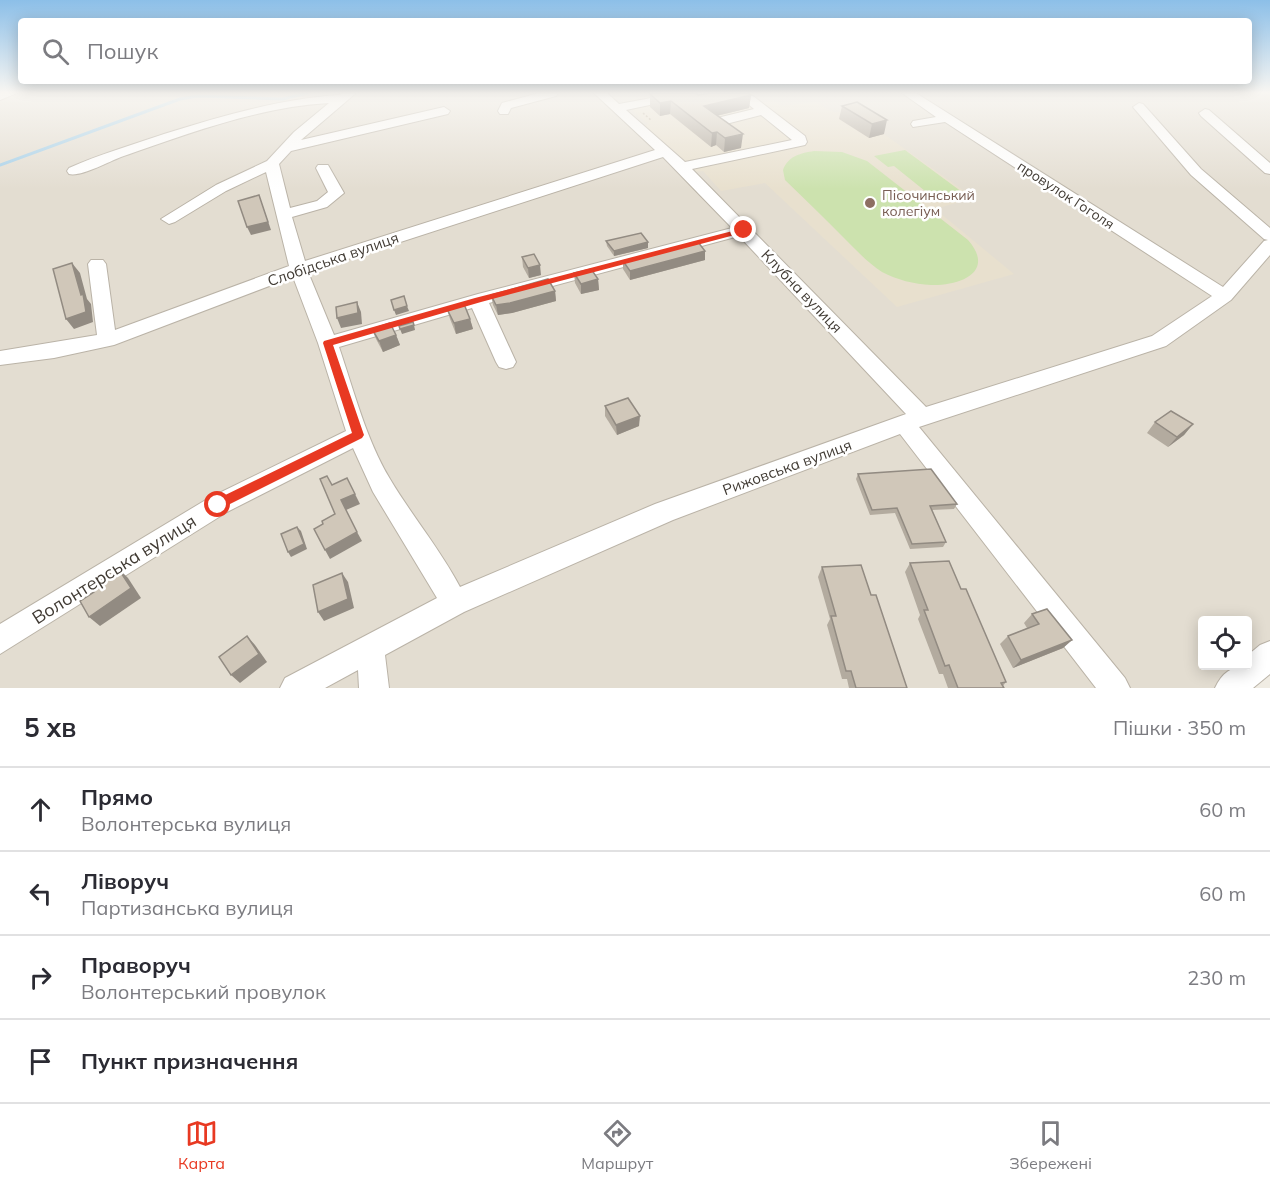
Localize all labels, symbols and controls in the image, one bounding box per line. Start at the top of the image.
search box [18,18,1252,84]
icon: search [39,35,72,68]
text: Пошук [87,37,158,65]
street label: провулок Гоголя [1014,157,1118,233]
place label: Пісочинський колегіум [882,186,975,220]
marker: Пісочинський колегіум [863,196,877,210]
route end [730,216,756,242]
street label: Слобідська вулиця [265,228,401,290]
street label: Клубна вулиця [757,245,847,337]
street label: Рижовська вулиця [720,435,854,499]
route start [204,491,230,517]
street label: Волонтерська вулиця [28,509,200,629]
map controls [1198,616,1252,670]
button: locate [1198,616,1252,670]
text: 5 хв [24,711,76,744]
text: Пішки · 350 m [1113,715,1246,740]
text: Прямо [81,783,153,811]
icon: ahead [24,793,57,826]
text: 60 m [1199,797,1246,822]
text: Волонтерська вулиця [81,811,291,836]
text: Ліворуч [81,867,169,895]
icon: left [24,877,57,910]
text: 60 m [1199,881,1246,906]
text: Партизанська вулиця [81,895,294,920]
text: Праворуч [81,951,191,979]
icon: right [24,961,57,994]
text: 230 m [1187,965,1246,990]
text: Волонтерський провулок [81,979,326,1004]
icon: arrive [24,1045,57,1078]
text: Пункт призначення [81,1047,298,1075]
tab: Карта [178,1117,225,1173]
tab: Маршрут [581,1117,653,1173]
tab: Збережені [1009,1117,1092,1173]

